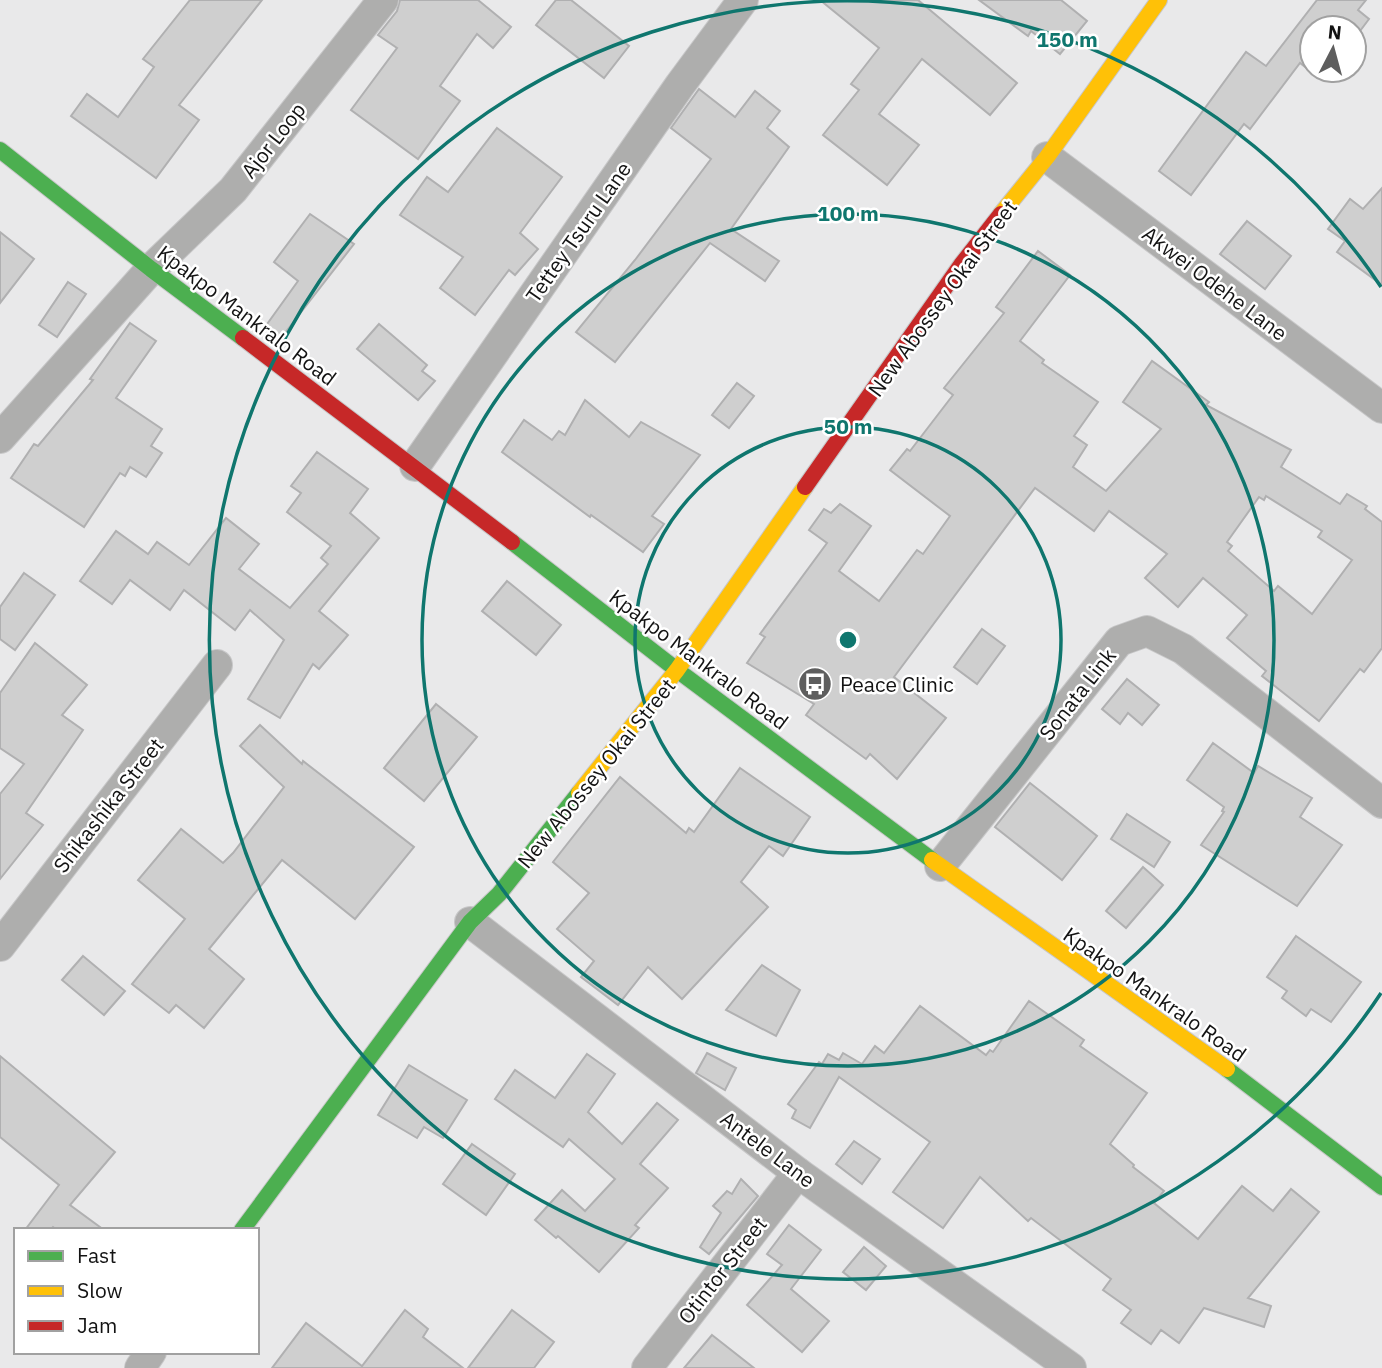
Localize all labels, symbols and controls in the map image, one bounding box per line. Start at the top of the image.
north arrow [1298,14,1368,84]
text: N [1327,19,1343,45]
text: 150 m [1036,25,1098,53]
street label: Ajor Loop [235,96,311,184]
street label: Tettey Tsuru Lane [519,156,637,308]
street label: New Abossey Okai Street [861,194,1023,402]
text: 100 m [817,199,879,227]
street label: Akwei Odehe Lane [1137,219,1293,347]
street label: Kpakpo Mankralo Road [152,238,342,392]
text: 50 m [824,412,872,440]
street label: Kpakpo Mankralo Road [604,582,794,736]
centre of rings [836,628,860,652]
street label: Sonata Link [1032,642,1122,746]
bus stop icon: Peace Clinic [796,665,834,703]
place label: Peace Clinic [840,670,954,698]
street label: New Abossey Okai Street [511,672,681,874]
street label: Shikashika Street [47,732,169,878]
street label: Kpakpo Mankralo Road [1058,920,1252,1068]
street label: Antele Lane [715,1104,821,1194]
street label: Otintor Street [671,1211,773,1329]
legend [14,1228,259,1354]
text: Fast [77,1241,117,1269]
text: Slow [77,1276,123,1304]
text: Jam [77,1311,117,1339]

